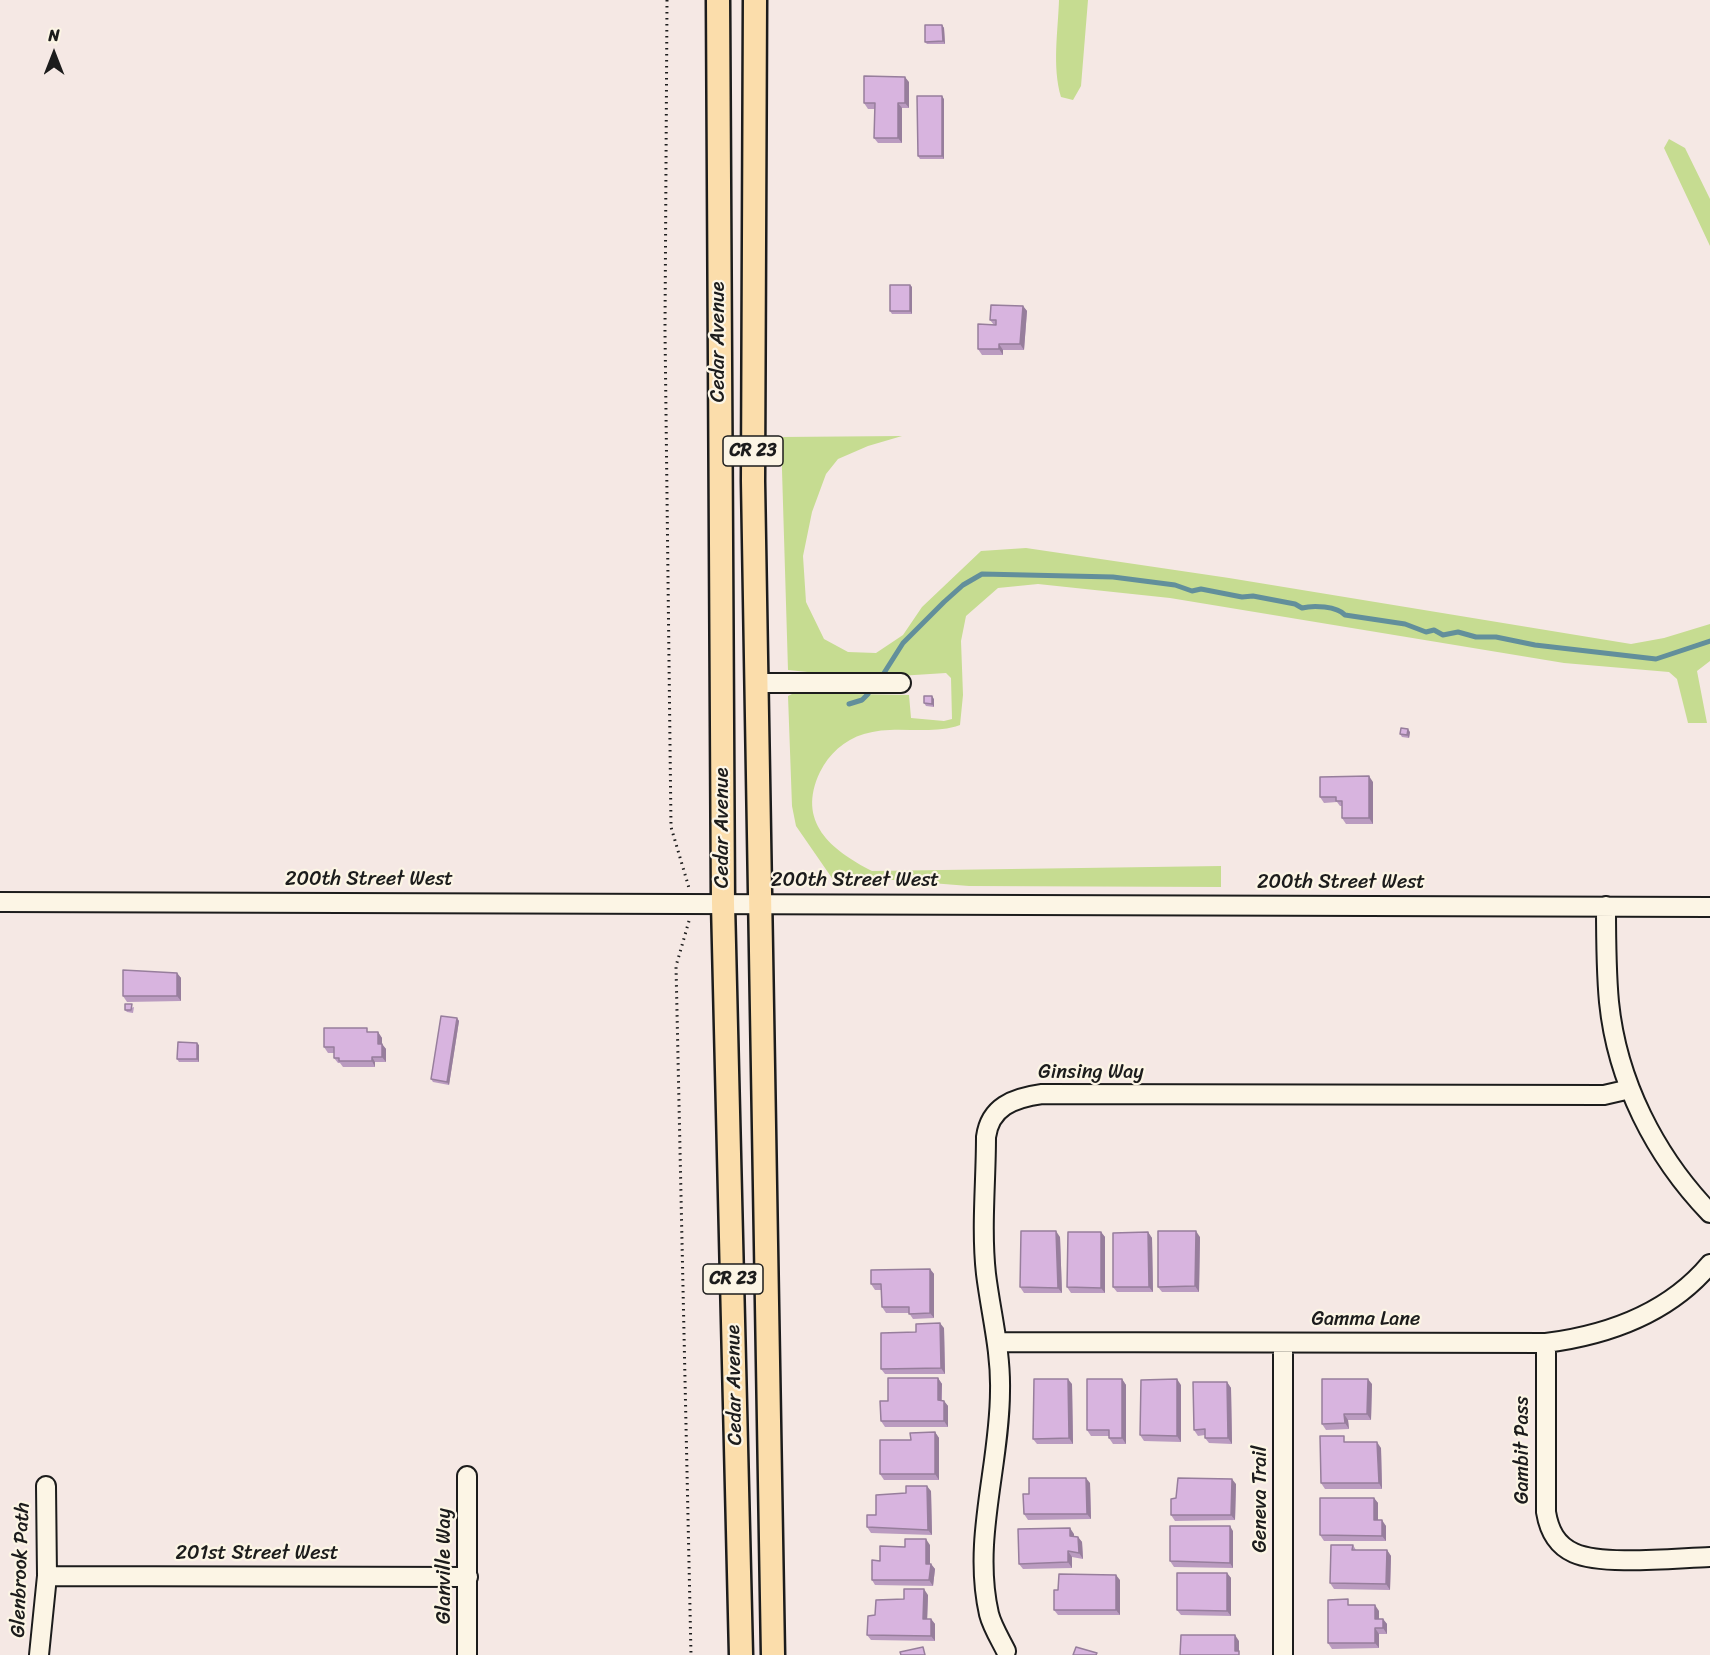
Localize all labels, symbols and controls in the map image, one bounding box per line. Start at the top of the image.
text: N [48,21,60,50]
north arrow [24,24,84,84]
street label: Cedar Avenue [707,282,731,402]
road number: CR 23 [723,436,783,466]
street label: Cedar Avenue [711,768,735,888]
street label: 200th Street West [285,868,453,892]
street label: 200th Street West [771,869,939,893]
street label: 200th Street West [1257,871,1425,895]
street label: Ginsing Way [1038,1061,1144,1085]
road number: CR 23 [703,1264,763,1294]
street label: Gamma Lane [1312,1308,1420,1332]
street label: Cedar Avenue [722,1325,748,1445]
street label: Gambit Pass [1511,1396,1535,1504]
street label: Geneva Trail [1249,1445,1273,1553]
street label: Glenbrook Path [7,1502,35,1638]
street label: Glanville Way [433,1508,457,1624]
street label: 201st Street West [176,1542,338,1566]

